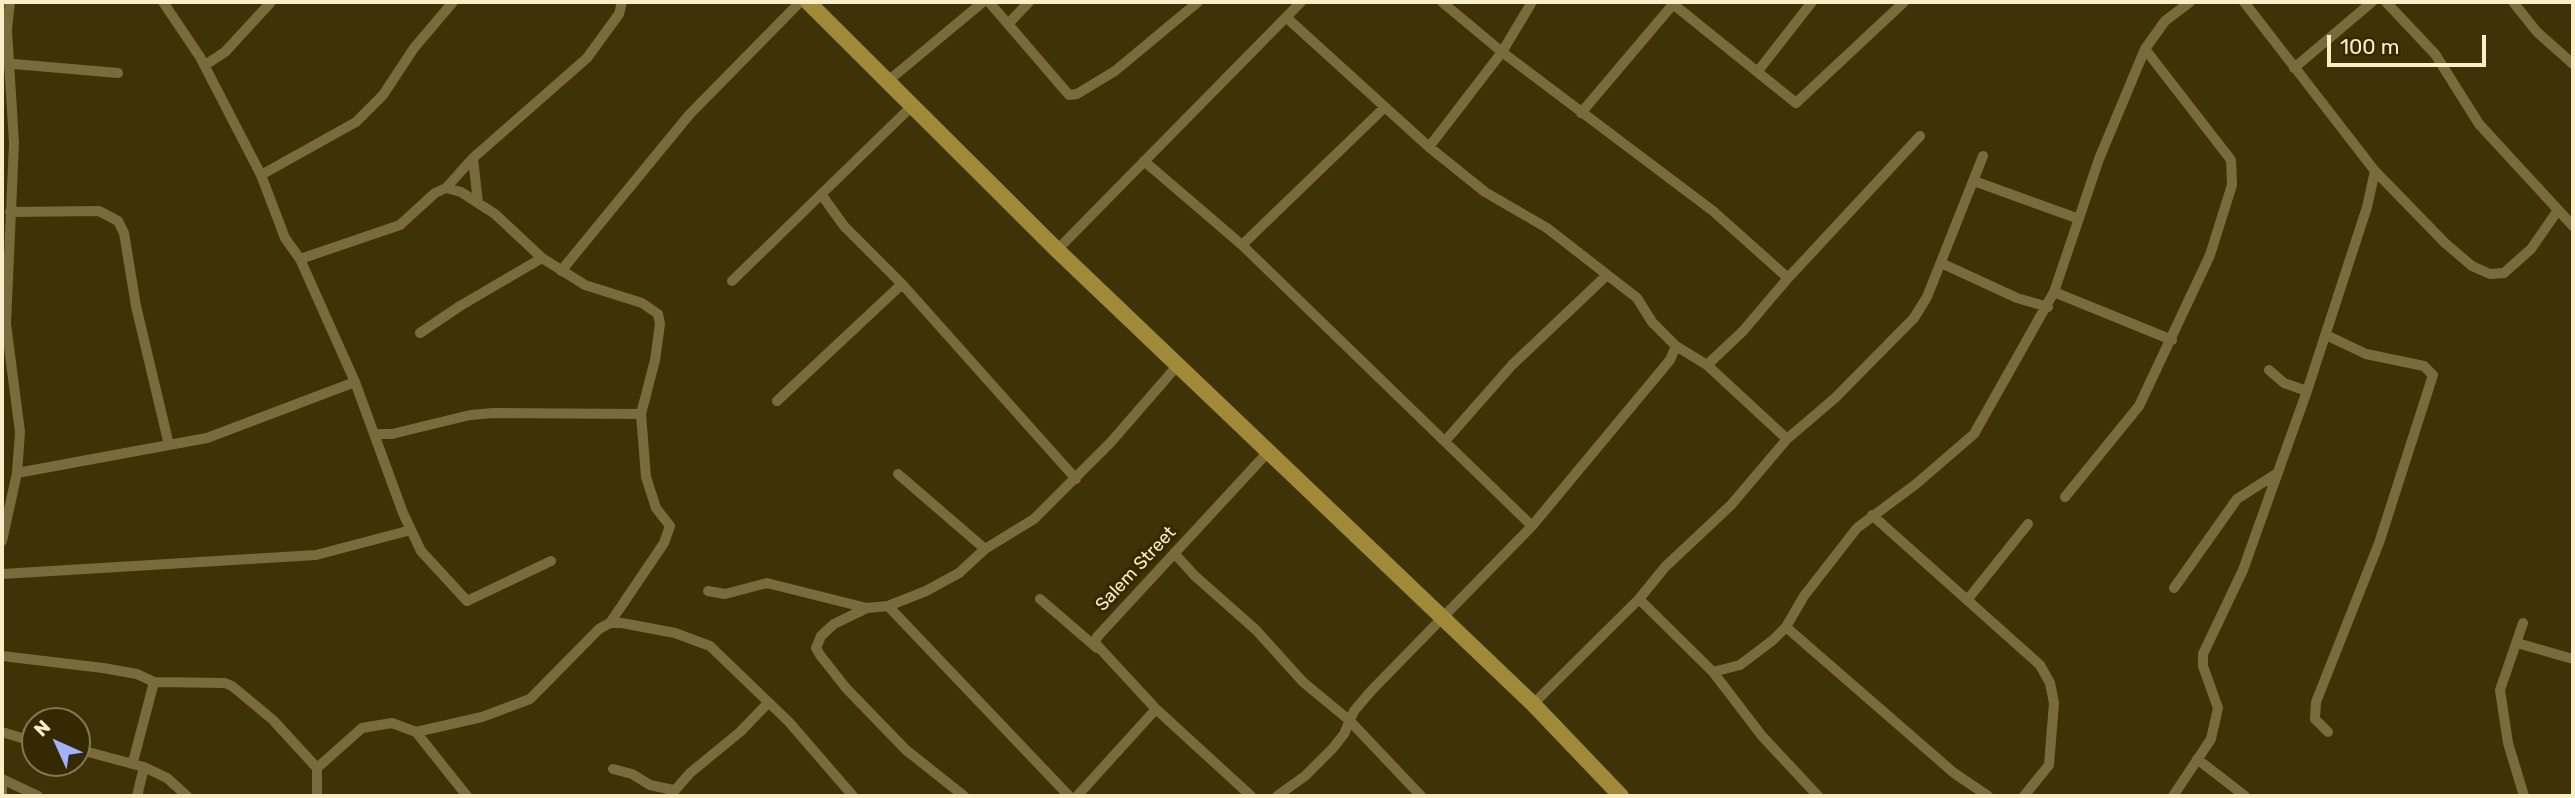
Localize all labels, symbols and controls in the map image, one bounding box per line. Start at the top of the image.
scale bar [2330,21,2489,65]
text: 100 m [2340,34,2399,59]
street label: Salem Street [1091,522,1181,616]
north arrow [21,707,91,777]
text: N [29,715,55,741]

